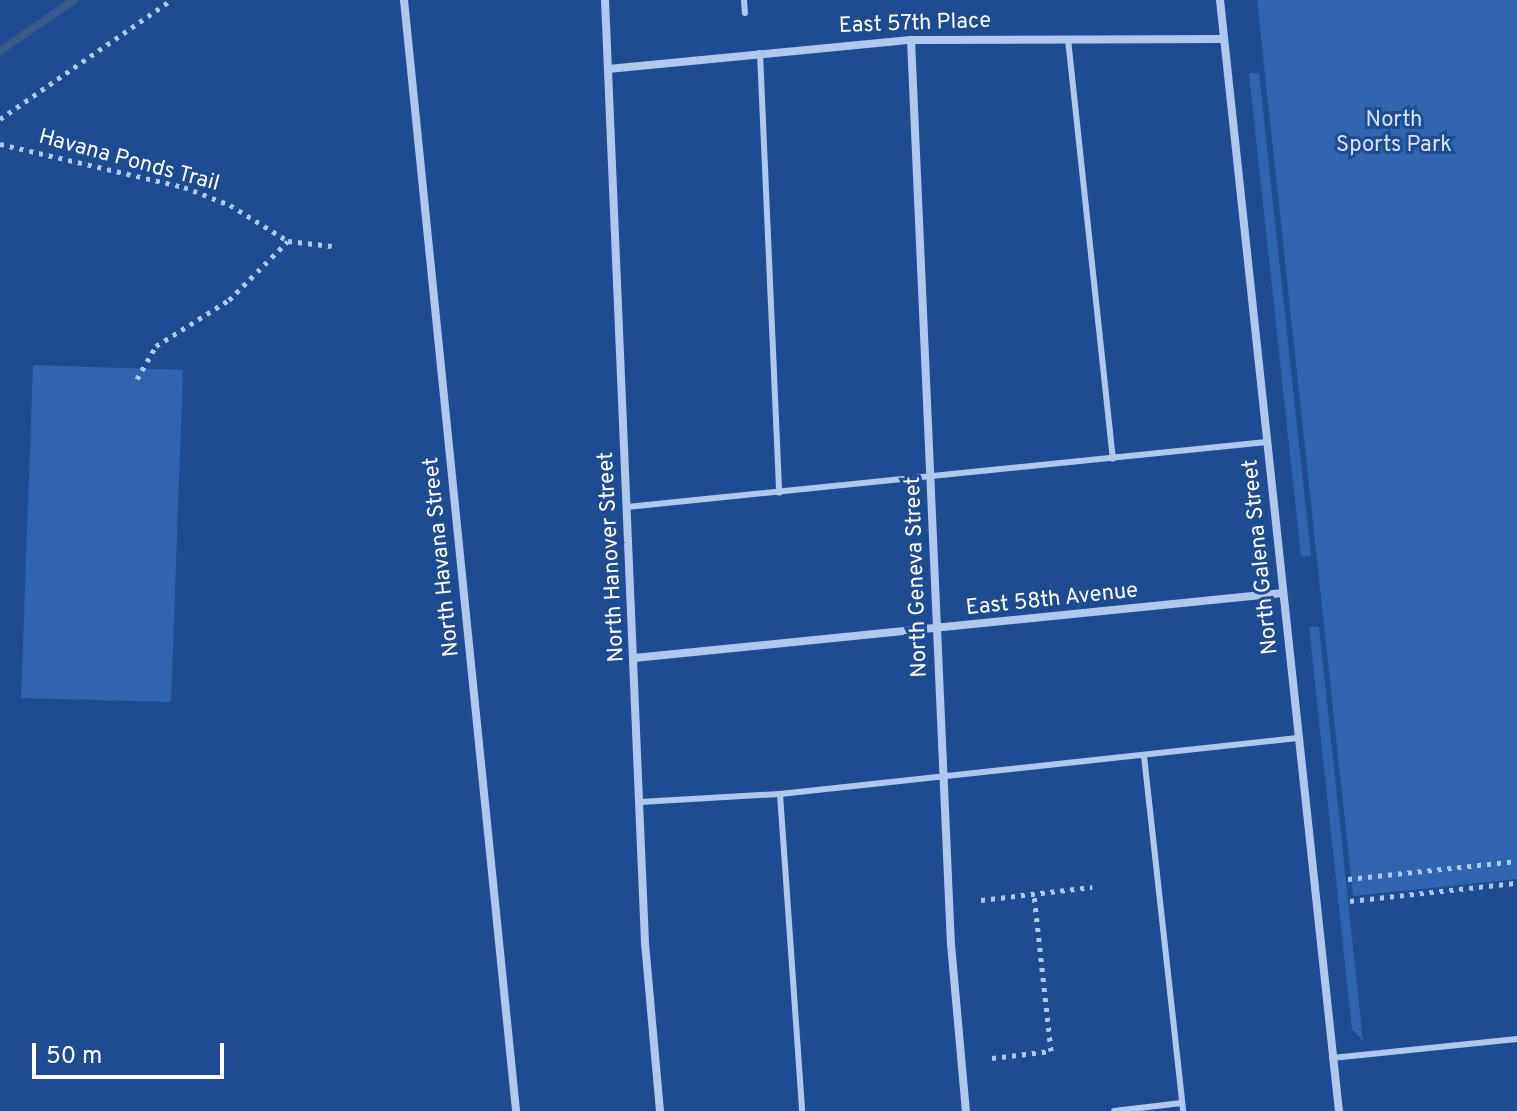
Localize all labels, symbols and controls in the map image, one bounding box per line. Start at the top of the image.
street label: East 57th Place [838,8,992,40]
park label: North Sports Park [1336,107,1452,158]
street label: Havana Ponds Trail [35,124,223,198]
street label: North Hanover Street [593,451,631,663]
street label: North Havana Street [418,456,466,658]
street label: North Galena Street [1238,458,1284,656]
street label: North Geneva Street [900,476,934,678]
street label: East 58th Avenue [964,578,1140,622]
scale bar [36,1027,228,1077]
text: 50 m [46,1042,102,1072]

